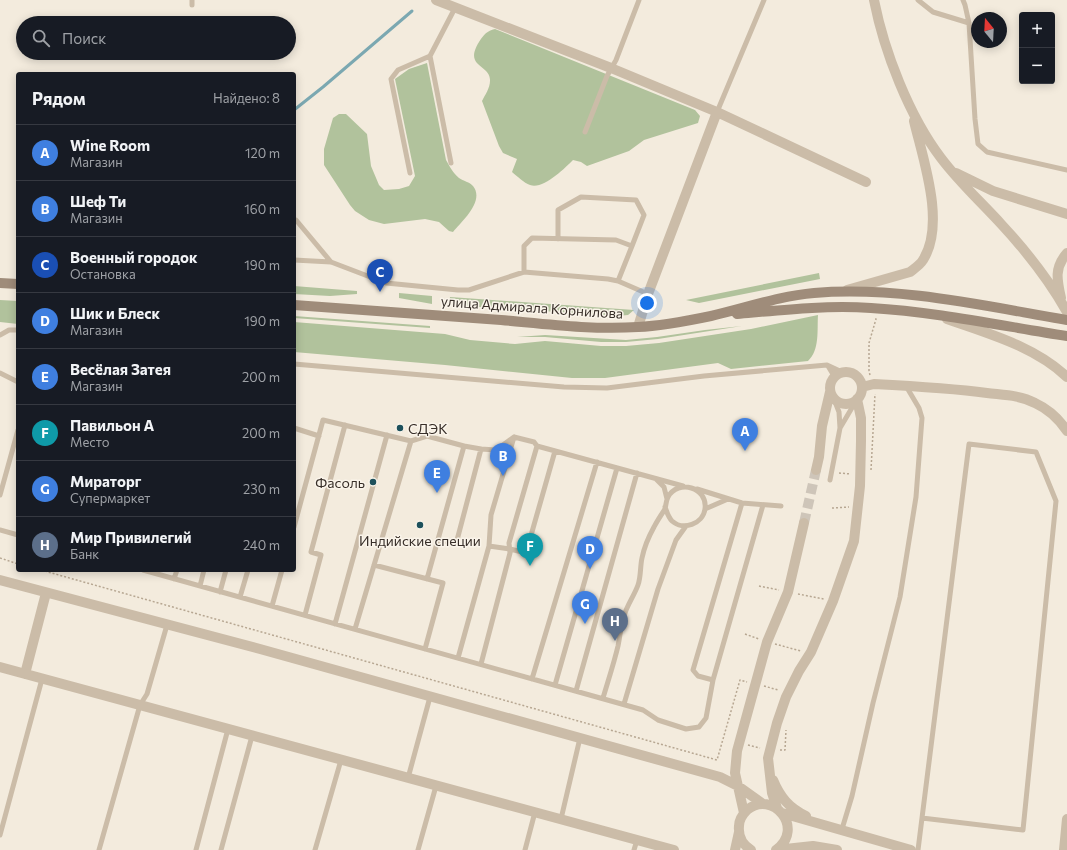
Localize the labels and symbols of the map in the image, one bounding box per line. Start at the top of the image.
north arrow [971,12,1007,48]
pin: C [367,259,393,292]
street label: улица Адмирала Корнилова [440,292,624,322]
your location [637,293,657,313]
pin: A [732,418,758,451]
place label: СДЭК [408,420,448,437]
marker: СДЭК [395,423,405,433]
pin: B [490,443,516,476]
pin: E [424,460,450,493]
place label: Фасоль [315,474,365,491]
marker: Фасоль [368,477,378,487]
marker: Индийские специи [415,520,425,530]
place label: Индийские специи [359,532,481,549]
pin: F [517,533,543,566]
pin: D [577,536,603,569]
pin: G [572,591,598,624]
pin: H [602,608,628,641]

